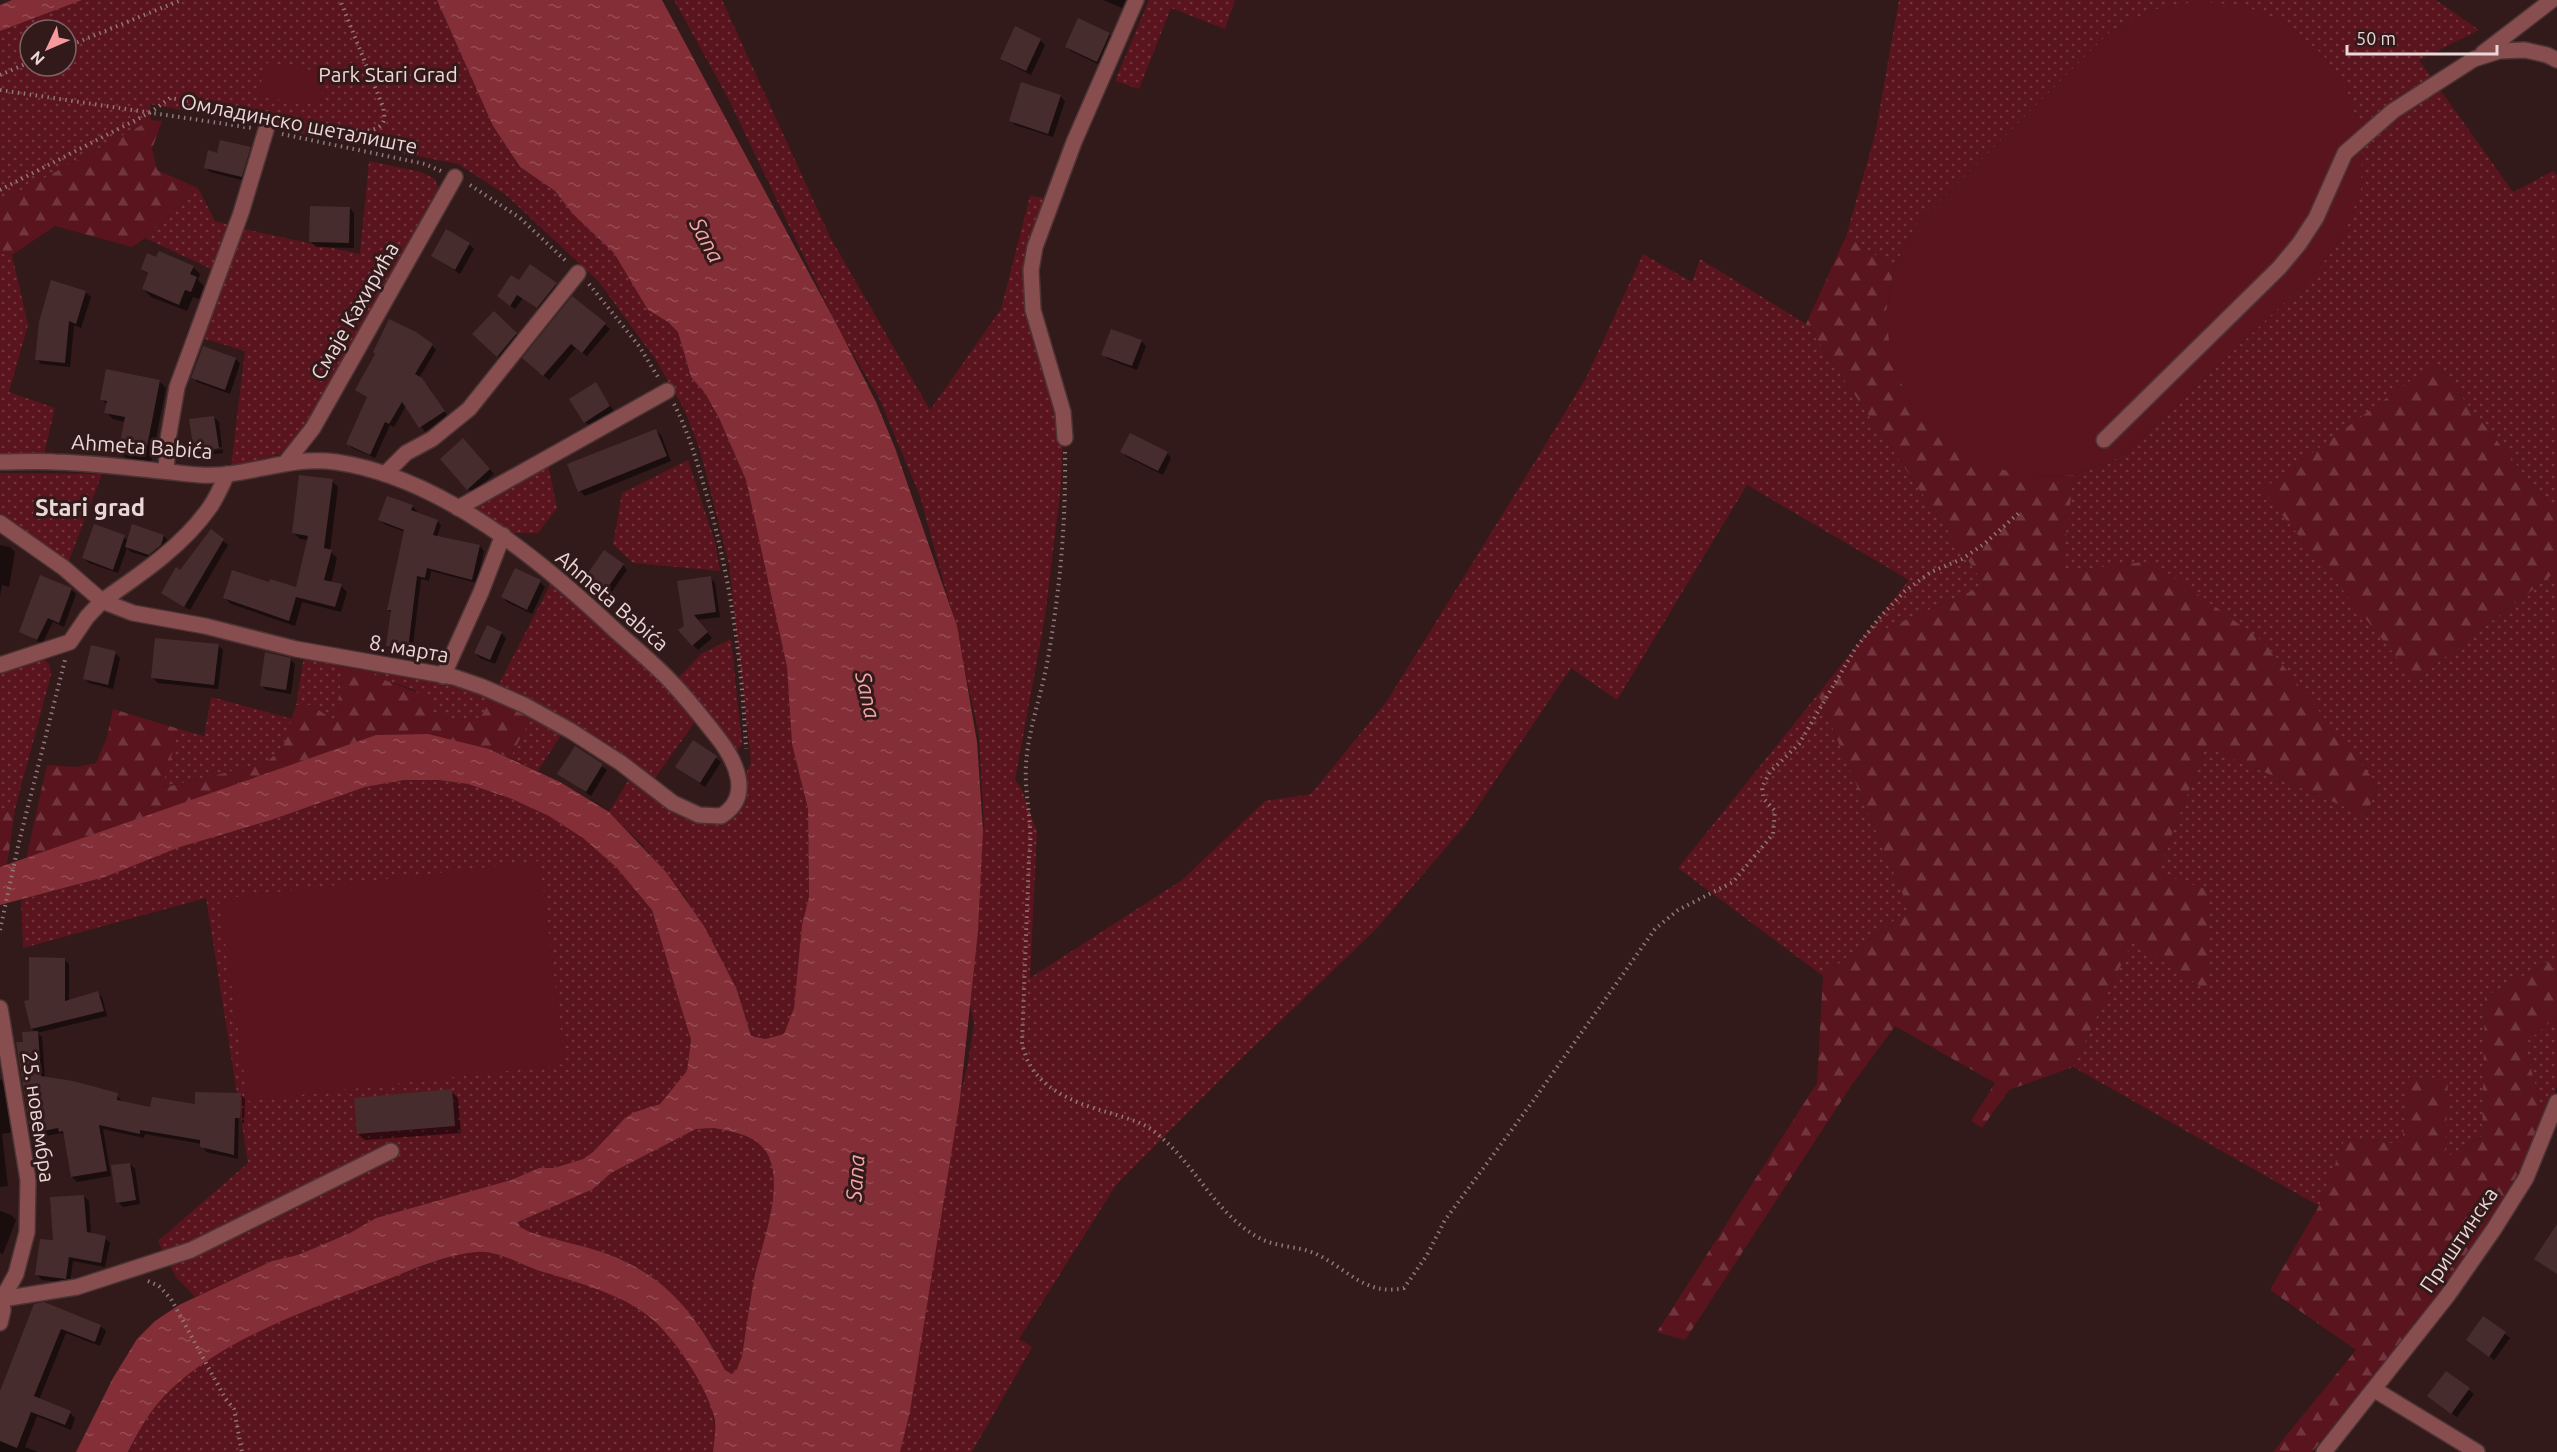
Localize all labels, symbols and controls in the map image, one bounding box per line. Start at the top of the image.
north arrow [18,18,78,78]
scale bar [2347,18,2497,56]
text: 50 m [2356,28,2396,48]
text: N [27,48,48,69]
park label: Park Stari Grad [318,62,458,86]
street label: Омладинскo шеталиште [179,88,420,158]
water label: Sana [685,212,730,267]
street label: Смaје Кахирића [305,238,403,383]
street label: Ahmeta Babića [71,429,213,463]
district label: Stari grad [35,494,145,521]
street label: Ahmeta Babića [552,545,674,656]
street label: 8. марта [368,629,451,667]
water label: Sana [851,668,886,721]
street label: 25. новембра [18,1050,60,1184]
water label: Sana [840,1153,869,1203]
street label: Приштинска [2414,1182,2502,1297]

